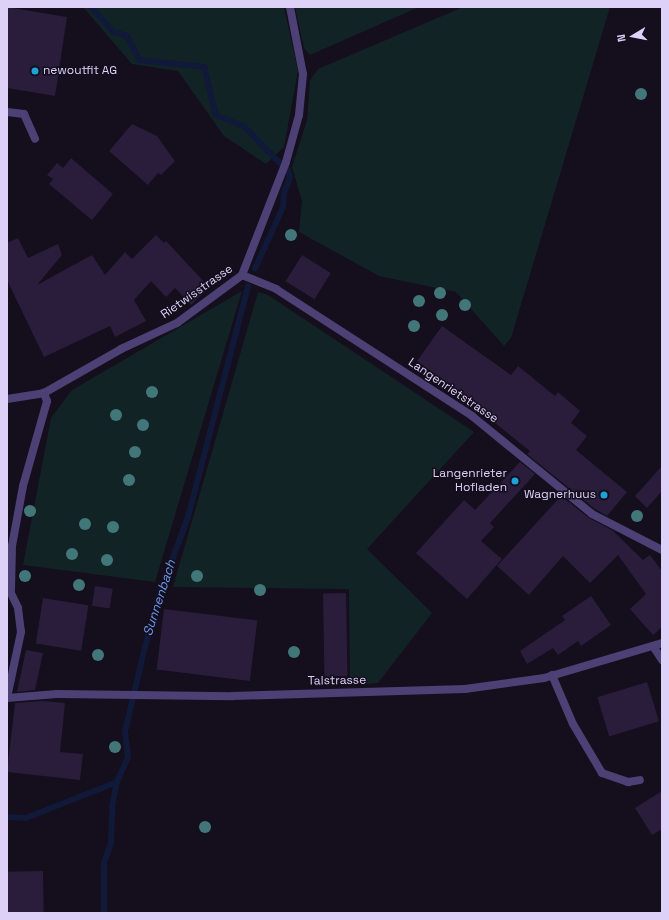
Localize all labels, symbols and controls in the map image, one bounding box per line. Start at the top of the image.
north arrow [613,16,653,56]
text: N [614,33,629,43]
place label: newoutfit AG [43,64,117,78]
marker: newoutfit AG [30,66,40,76]
street label: Rietwisstrasse [158,262,236,322]
street label: Langenrietstrasse [405,356,501,426]
place label: Langenrieter Hofladen [433,467,507,495]
marker: Langenrieter Hofladen [510,476,520,486]
place label: Wagnerhuus [524,488,596,502]
marker: Wagnerhuus [599,490,609,500]
water label: Sunnenbach [140,558,180,638]
street label: Talstrasse [308,673,366,689]

